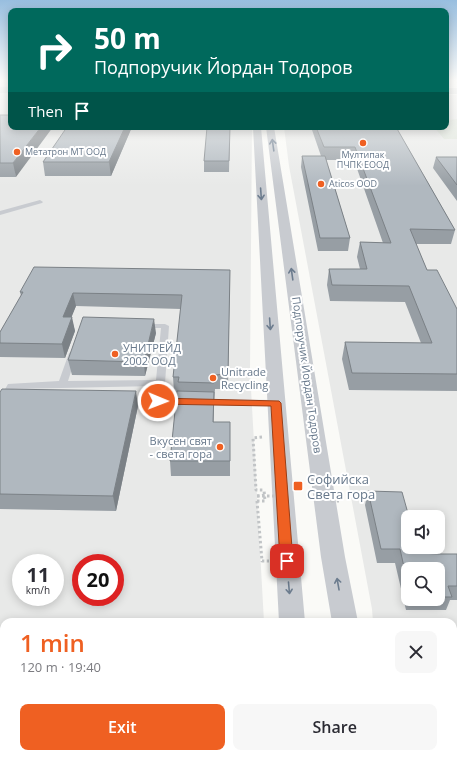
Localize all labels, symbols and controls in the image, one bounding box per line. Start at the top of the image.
text: 50 m [94,19,161,57]
icon: right [28,24,80,76]
text: Подпоручик Йордан Тодоров [94,55,353,79]
icon: arrive [71,100,93,122]
text: Then [28,101,63,121]
marker: Мултипак ПЧПК ЕООД [358,138,368,148]
one-way arrow [269,139,277,152]
place label: Метатрон МТ ООД [25,145,106,158]
marker: Метатрон МТ ООД [12,147,22,157]
place label: Мултипак ПЧПК ЕООД [337,148,389,171]
place label: Aticos OOD [329,177,377,190]
marker: Aticos OOD [316,179,326,189]
one-way arrow [258,187,265,200]
one-way arrow [288,268,296,281]
street label: Подпоручик Йордан Тодоров [289,296,326,454]
one-way arrow [267,317,274,330]
place label: УНИТРЕЙД 2002 ООД [123,340,181,368]
marker: УНИТРЕЙД 2002 ООД [110,349,120,359]
place label: Unitrade Recycling [221,364,268,392]
marker: Unitrade Recycling [208,373,218,383]
position arrow [137,380,179,422]
place label: Вкусен свят - света гора [149,433,212,461]
marker: Вкусен свят - света гора [215,442,225,452]
place label: Софийска Света гора [307,470,375,503]
marker: Софийска Света гора [292,480,304,492]
map controls [401,510,445,606]
button: sound [401,510,445,554]
pin [270,544,304,578]
icon: arrive [276,550,298,572]
speed limit sign: 20 [72,554,124,606]
text: 11 [27,561,49,588]
button: search [401,562,445,606]
one-way arrow [334,578,342,591]
one-way arrow [286,581,293,594]
text: km/h [26,583,50,597]
text: 1 min [20,626,85,659]
button: close [395,631,437,673]
text: 120 m · 19:40 [20,658,101,676]
button: Exit [20,704,225,750]
button: Share [233,704,437,750]

